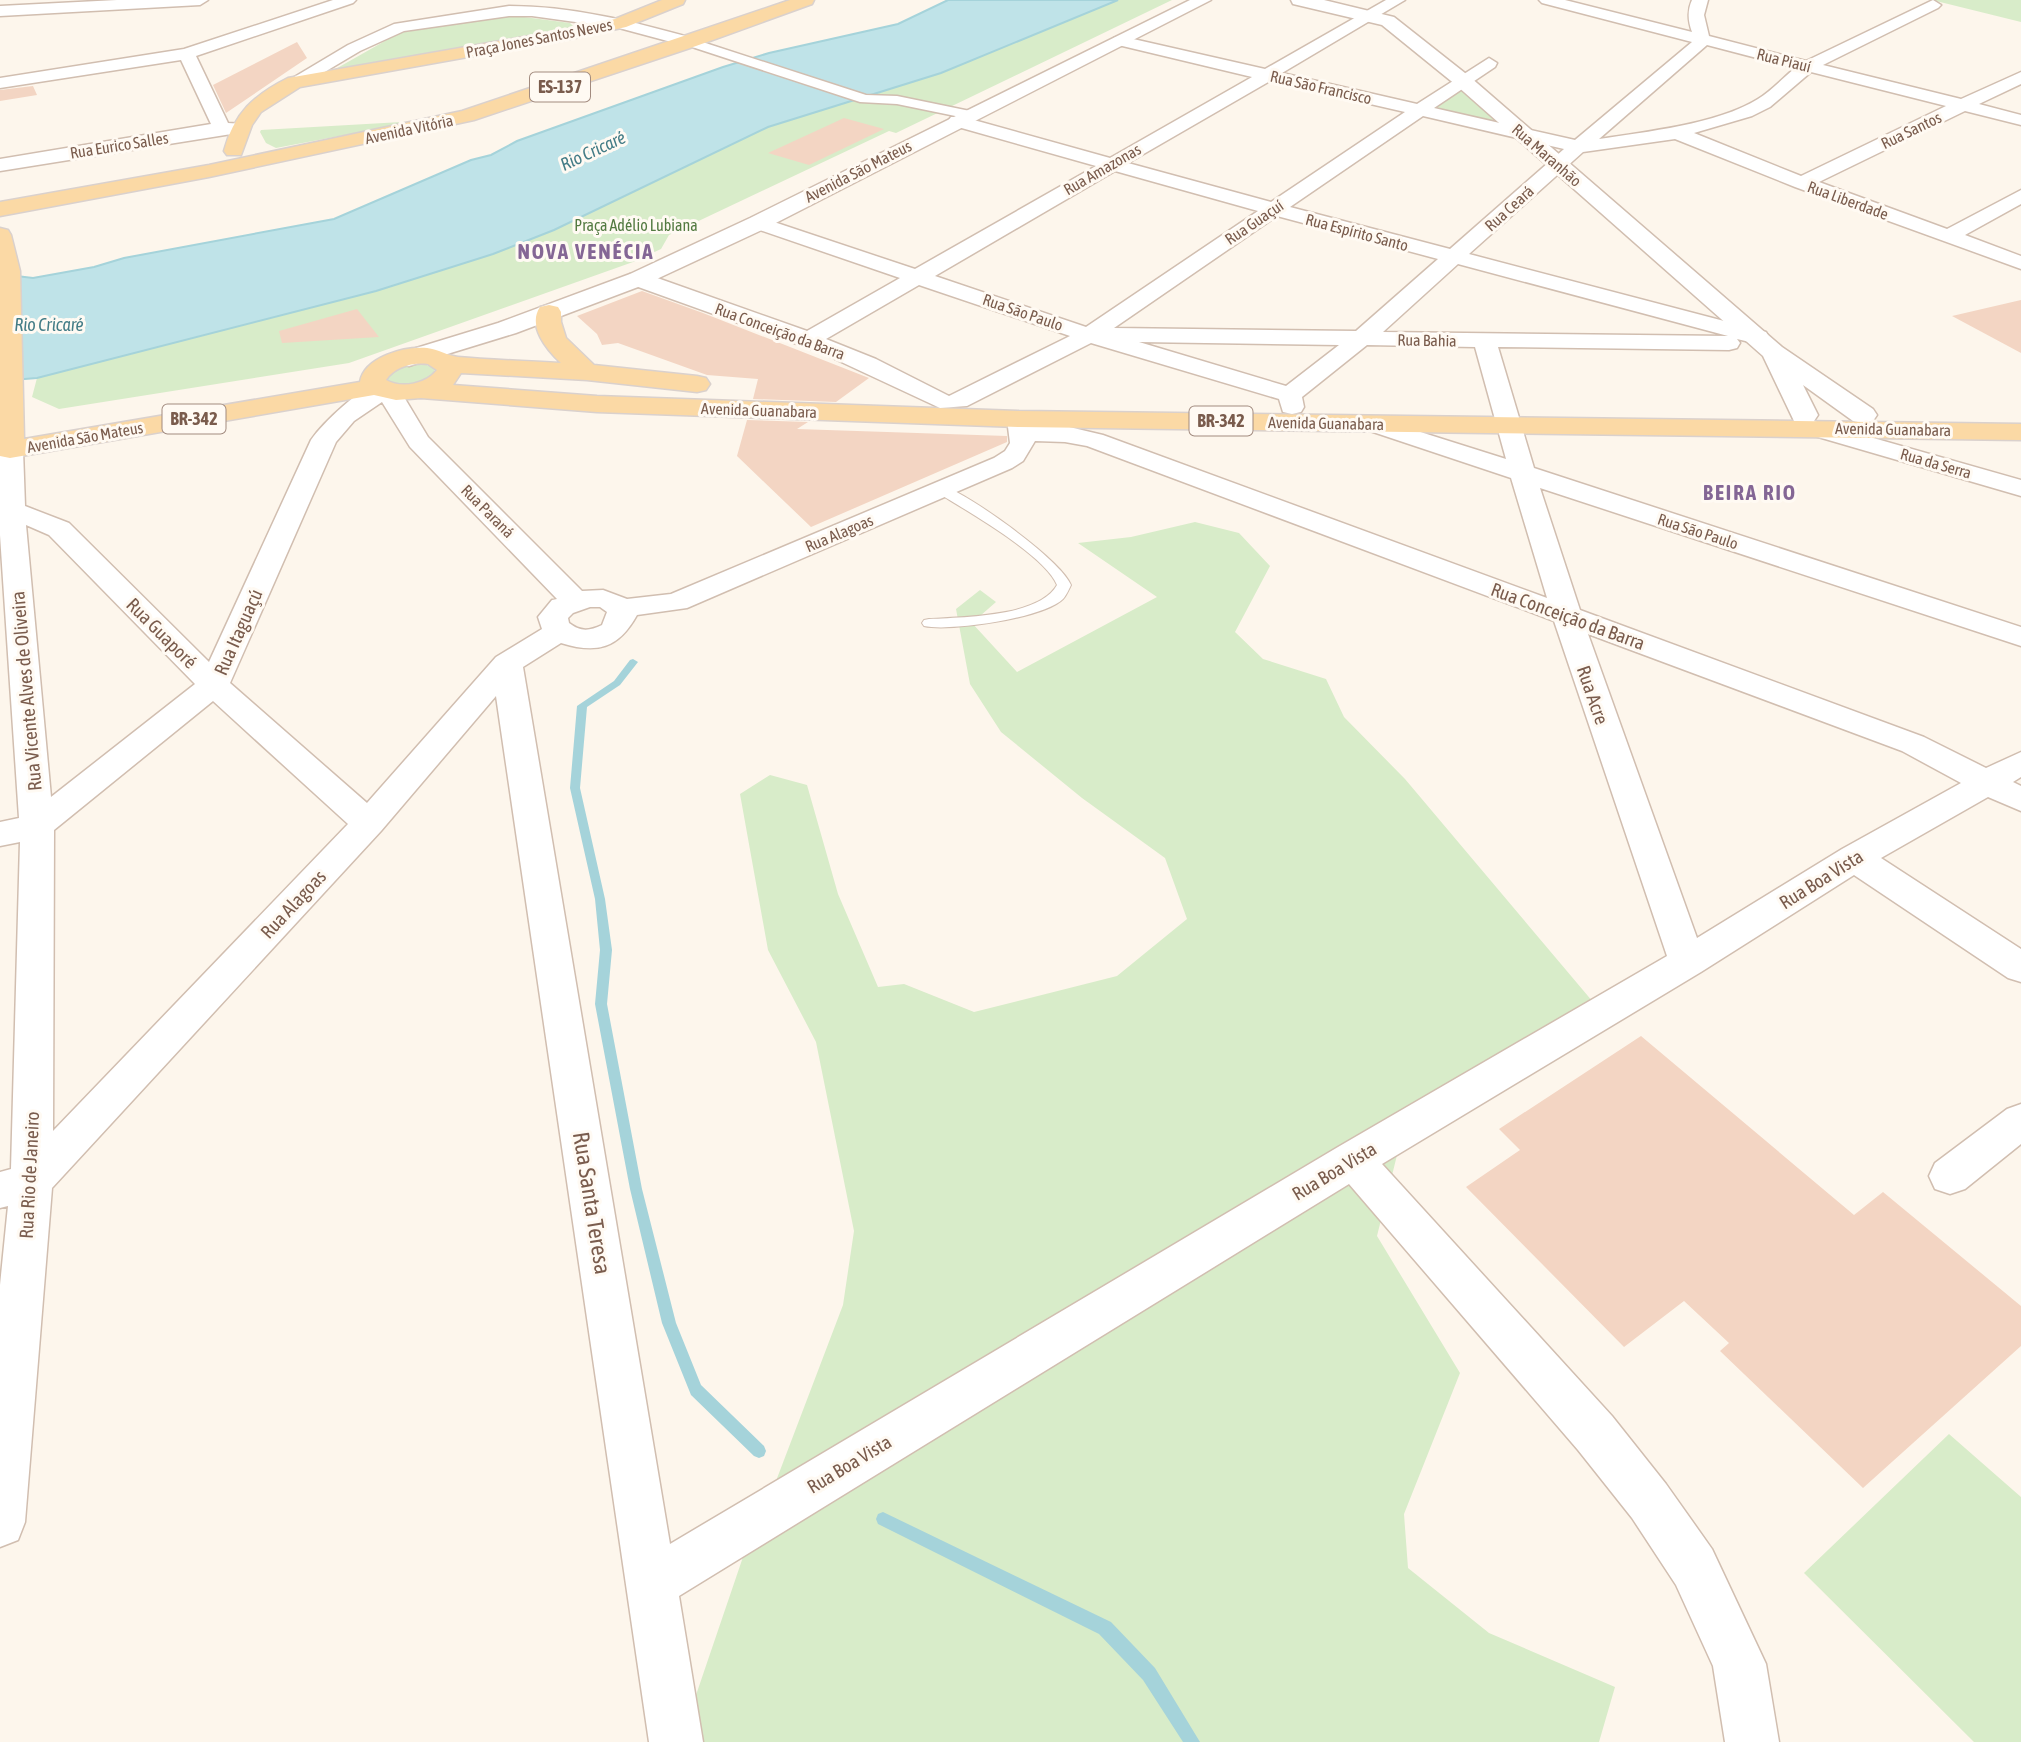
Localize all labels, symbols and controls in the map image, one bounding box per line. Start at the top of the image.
street label: Praça Jones Santos Neves [464,15,614,62]
street label: Rua Piauí [1755,45,1813,76]
street label: Rua São Francisco [1268,67,1374,107]
road number: ES-137 [530,72,590,102]
street label: Rua Santos [1878,108,1944,152]
street label: Avenida Vitória [363,111,455,147]
street label: Rua Maranhão [1509,120,1585,190]
water label: Rio Cricaré [557,126,629,175]
street label: Rua Eurico Salles [69,128,170,162]
street label: Avenida São Mateus [802,136,915,206]
street label: Rua Amazonas [1060,140,1144,198]
street label: Rua Liberdade [1805,177,1891,223]
street label: Rua Ceará [1481,182,1537,234]
street label: Rua Guaçuí [1221,196,1287,249]
street label: Rua Espírito Santo [1303,210,1410,255]
park label: Praça Adélio Lubiana [574,216,698,235]
district label: NOVA VENÉCIA [517,239,655,263]
street label: Rua São Paulo [981,290,1065,334]
street label: Rua Conceição da Barra [712,299,847,364]
water label: Rio Cricaré [14,314,84,335]
street label: Rua Bahia [1397,330,1457,350]
street label: Avenida Guanabara [701,399,817,421]
road number: BR-342 [162,404,226,433]
road number: BR-342 [1190,407,1252,436]
street label: Avenida Guanabara [1268,413,1384,433]
street label: Avenida São Mateus [26,418,145,456]
street label: Avenida Guanabara [1835,419,1951,439]
street label: Rua da Serra [1898,444,1974,482]
district label: BEIRA RIO [1703,480,1797,504]
street label: Rua Paraná [458,481,518,541]
street label: Rua São Paulo [1655,510,1741,552]
street label: Rua Alagoas [802,511,876,556]
street label: Rua Conceição da Barra [1488,578,1648,654]
street label: Rua Itaguaçú [209,586,267,678]
street label: Rua Vicente Alves de Oliveira [6,590,46,792]
street label: Rua Guaporé [122,593,202,673]
street label: Rua Acre [1573,663,1613,727]
street label: Rua Boa Vista [1775,845,1867,913]
street label: Rua Alagoas [256,865,330,943]
street label: Rua Rio de Janeiro [15,1111,43,1239]
street label: Rua Santa Teresa [568,1130,616,1276]
street label: Rua Boa Vista [1288,1137,1380,1205]
street label: Rua Boa Vista [803,1430,895,1498]

